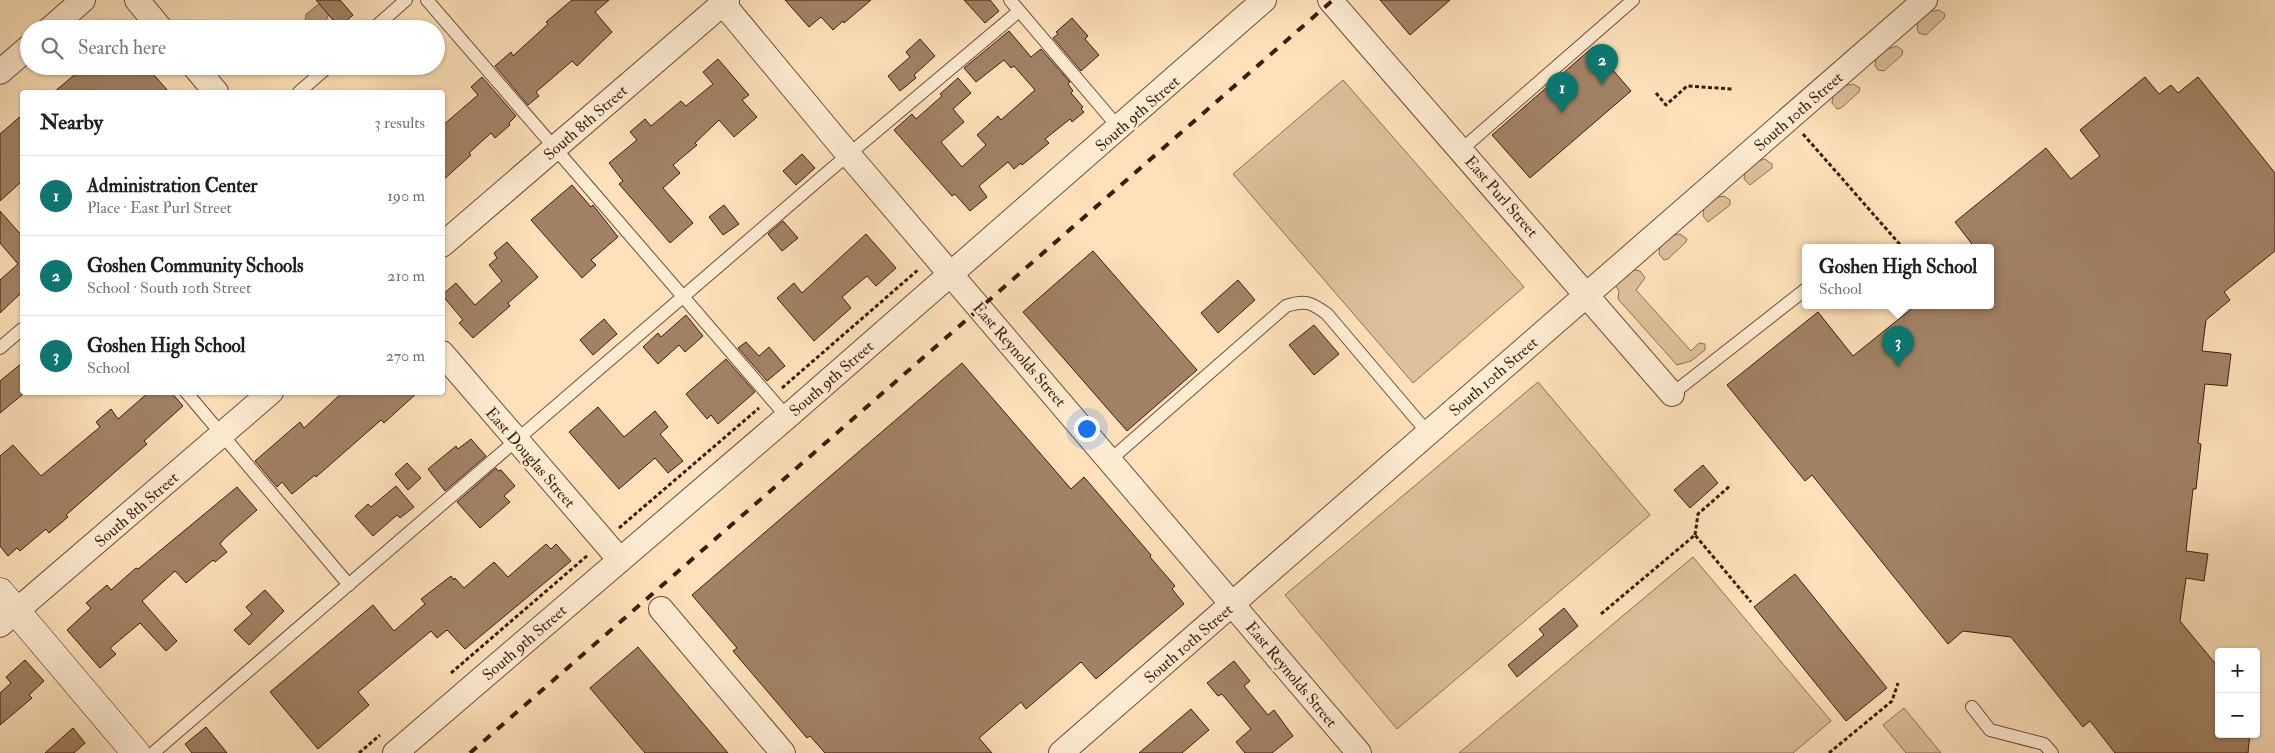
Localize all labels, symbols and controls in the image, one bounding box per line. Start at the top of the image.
search box [20,20,445,75]
icon: search [38,34,66,62]
text: Search here [78,36,166,60]
pin: 2 [1586,44,1618,85]
street label: South 10th Street [1750,68,1847,156]
street label: South 9th Street [1091,72,1184,156]
pin: 1 [1546,72,1578,113]
street label: South 8th Street [540,81,632,165]
text: Nearby [40,109,103,136]
text: 3 results [374,113,425,133]
street label: East Purl Street [1460,152,1542,242]
text: Administration Center [87,174,257,198]
text: 1 [53,186,59,206]
text: 190 m [387,186,425,206]
text: Place · East Purl Street [87,198,232,218]
popup [1802,244,1994,309]
text: Goshen Community Schools [87,254,304,278]
text: Goshen High School [1819,255,1977,279]
text: 2 [52,266,60,286]
text: 210 m [387,266,425,286]
text: School · South 10th Street [87,278,251,298]
text: School [1819,279,1862,299]
street label: East Reynolds Street [968,298,1070,411]
pin: 3 [1882,326,1914,367]
street label: South 10th Street [1445,333,1542,421]
text: Goshen High School [87,334,245,358]
street label: South 9th Street [785,337,878,421]
text: 3 [53,346,59,366]
text: 270 m [386,346,425,366]
text: School [87,358,130,378]
street label: East Douglas Street [481,403,579,512]
your location [1074,416,1100,442]
street label: South 8th Street [91,468,183,552]
street label: South 10th Street [1140,600,1237,688]
street label: South 9th Street [478,601,571,685]
street label: East Reynolds Street [1241,618,1341,732]
map controls [2215,648,2260,738]
button: + [2215,648,2260,693]
button: − [2215,693,2260,738]

